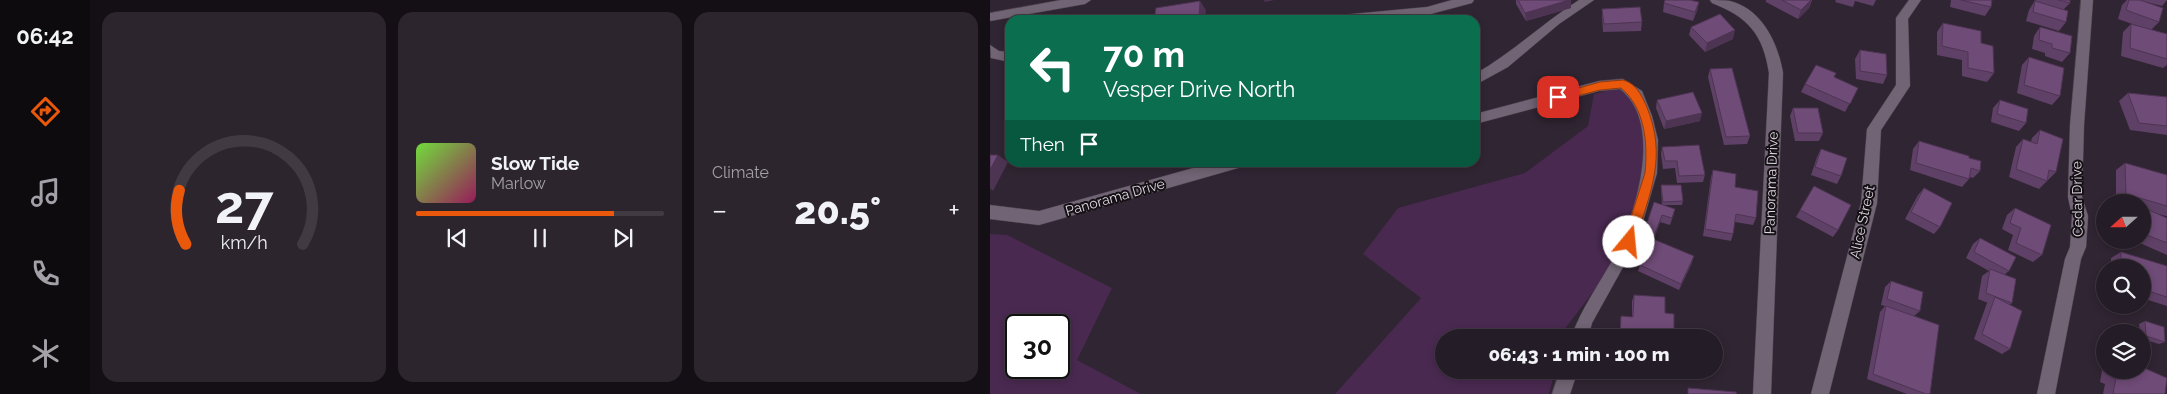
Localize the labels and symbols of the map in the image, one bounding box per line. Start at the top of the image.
pin [1537,76,1579,118]
street label: Panorama Drive [1761,131,1781,235]
street label: Cedar Drive [2068,161,2086,237]
street label: Panorama Drive [1063,175,1167,219]
street label: Alice Street [1846,184,1878,260]
north arrow [2096,194,2151,249]
position arrow [1602,215,1654,267]
speed limit sign: 30 [1005,314,1070,379]

